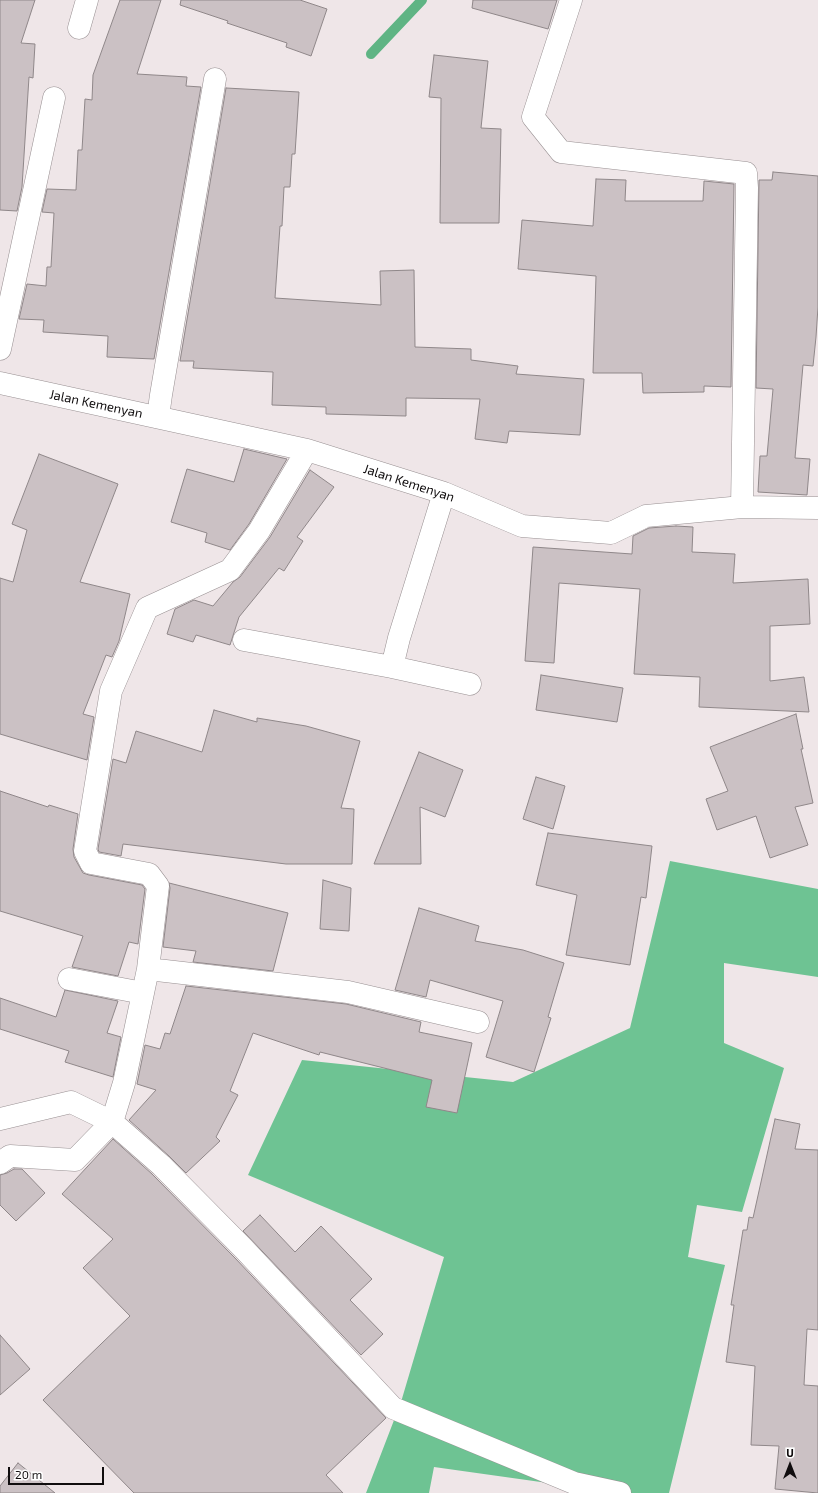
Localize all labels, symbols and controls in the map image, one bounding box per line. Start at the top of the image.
street label: Jalan Kemenyan [48,387,144,421]
street label: Jalan Kemenyan [361,461,457,505]
north arrow [770,1445,810,1485]
text: U [786,1446,794,1459]
scale bar [10,1459,106,1485]
text: 20 m [15,1467,42,1481]

